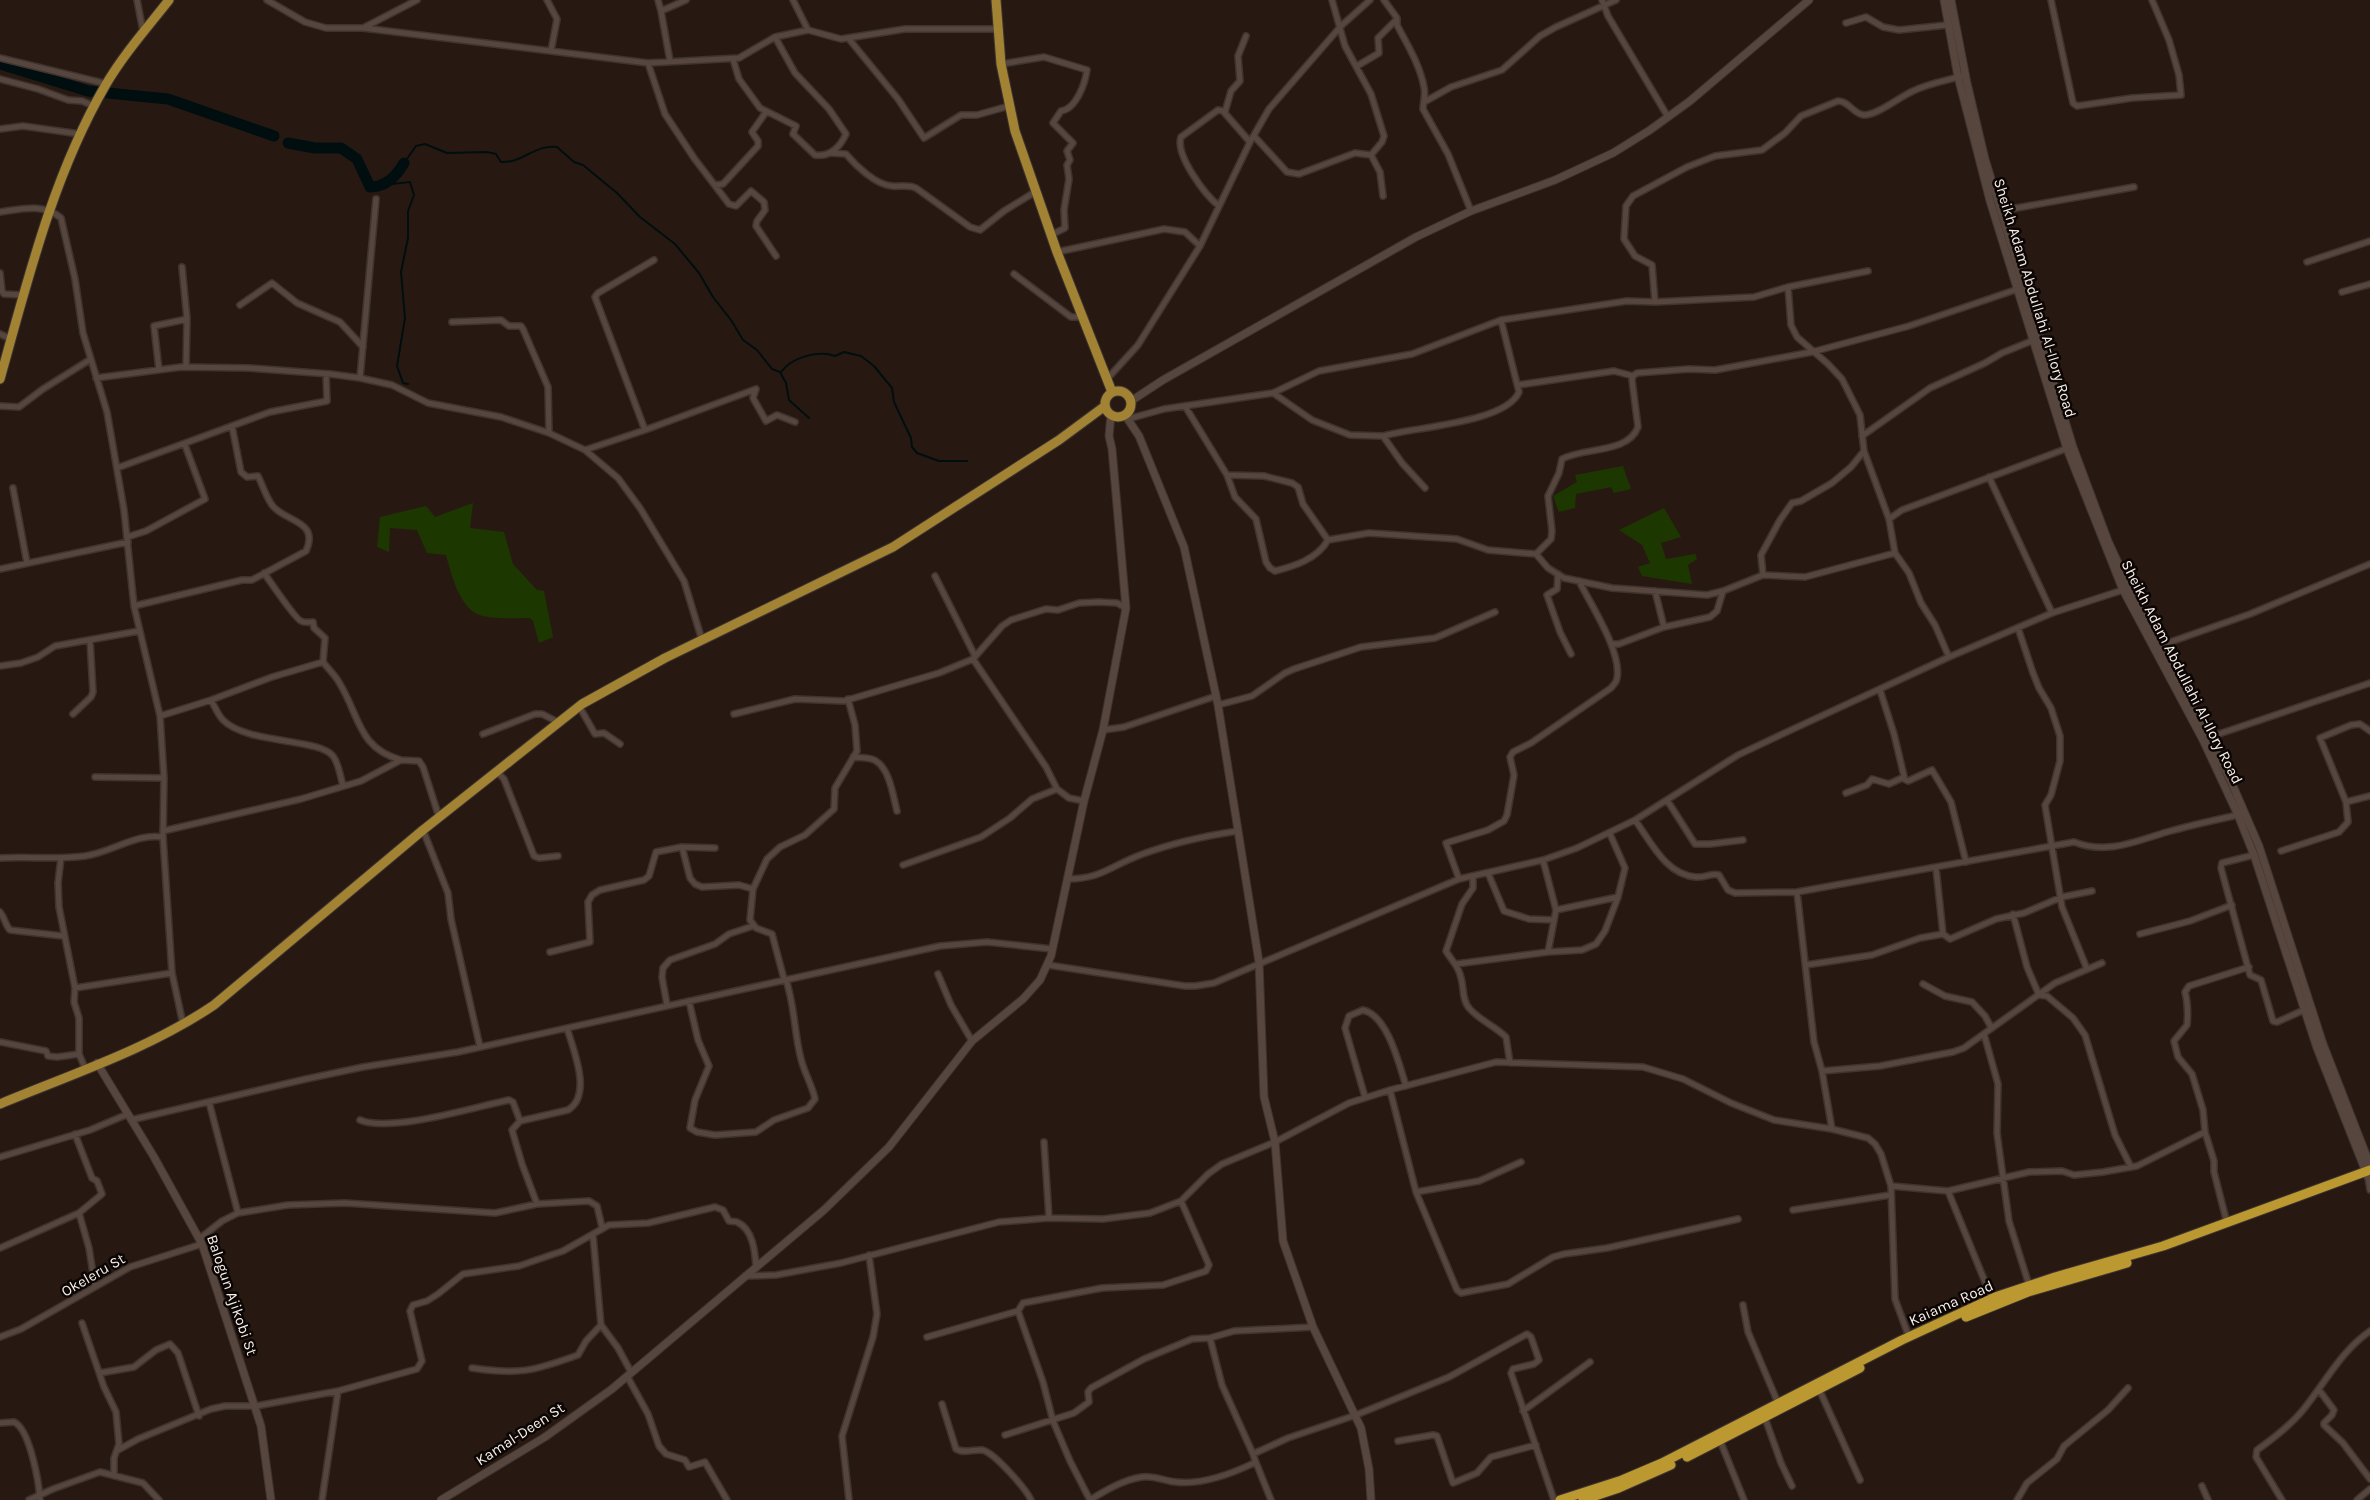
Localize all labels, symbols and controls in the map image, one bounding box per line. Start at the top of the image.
street label: Sheikh Adam Abdullahi Al-Ilory Road [1990,176,2080,420]
street label: Sheikh Adam Abdullahi Al-Ilory Road [2117,557,2247,787]
street label: Balogun Ajikobi St [203,1232,261,1358]
street label: Okeleru St [58,1249,128,1300]
street label: Kaiama Road [1906,1276,1996,1330]
street label: Kamal-Deen St [472,1399,568,1469]

